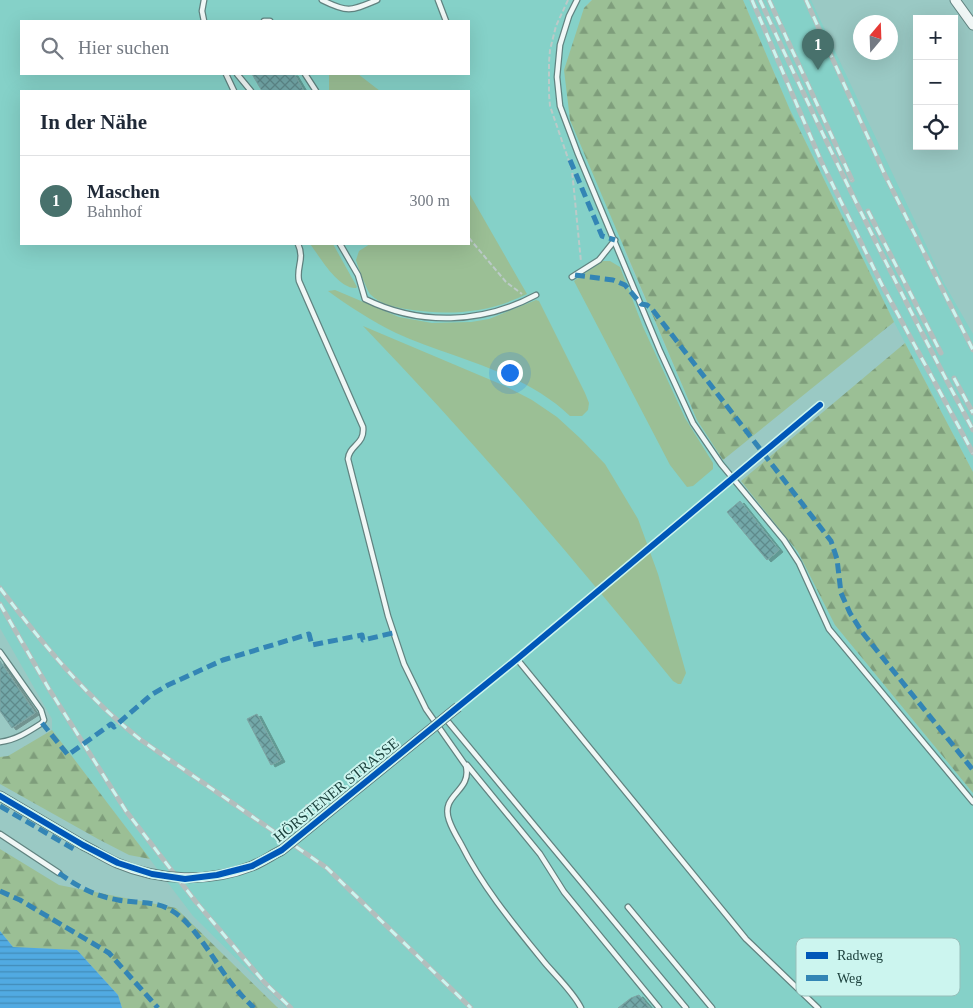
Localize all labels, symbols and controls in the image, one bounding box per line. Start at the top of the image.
north arrow [853,15,898,60]
map controls [913,15,958,150]
button: + [913,15,958,60]
search box [20,20,470,75]
pin: 1 [802,29,834,70]
icon: search [38,34,66,62]
text: Hier suchen [78,37,169,58]
button: − [913,60,958,105]
button: locate [913,105,958,150]
text: In der Nähe [40,110,147,134]
text: Maschen [87,181,160,202]
text: 1 [52,192,60,209]
text: 300 m [410,192,450,209]
text: Bahnhof [87,203,142,220]
your location [497,360,523,386]
street label: HÖRSTENER STRASSE [270,735,402,845]
legend [796,938,960,996]
text: Radweg [837,948,883,963]
text: Weg [837,971,862,986]

